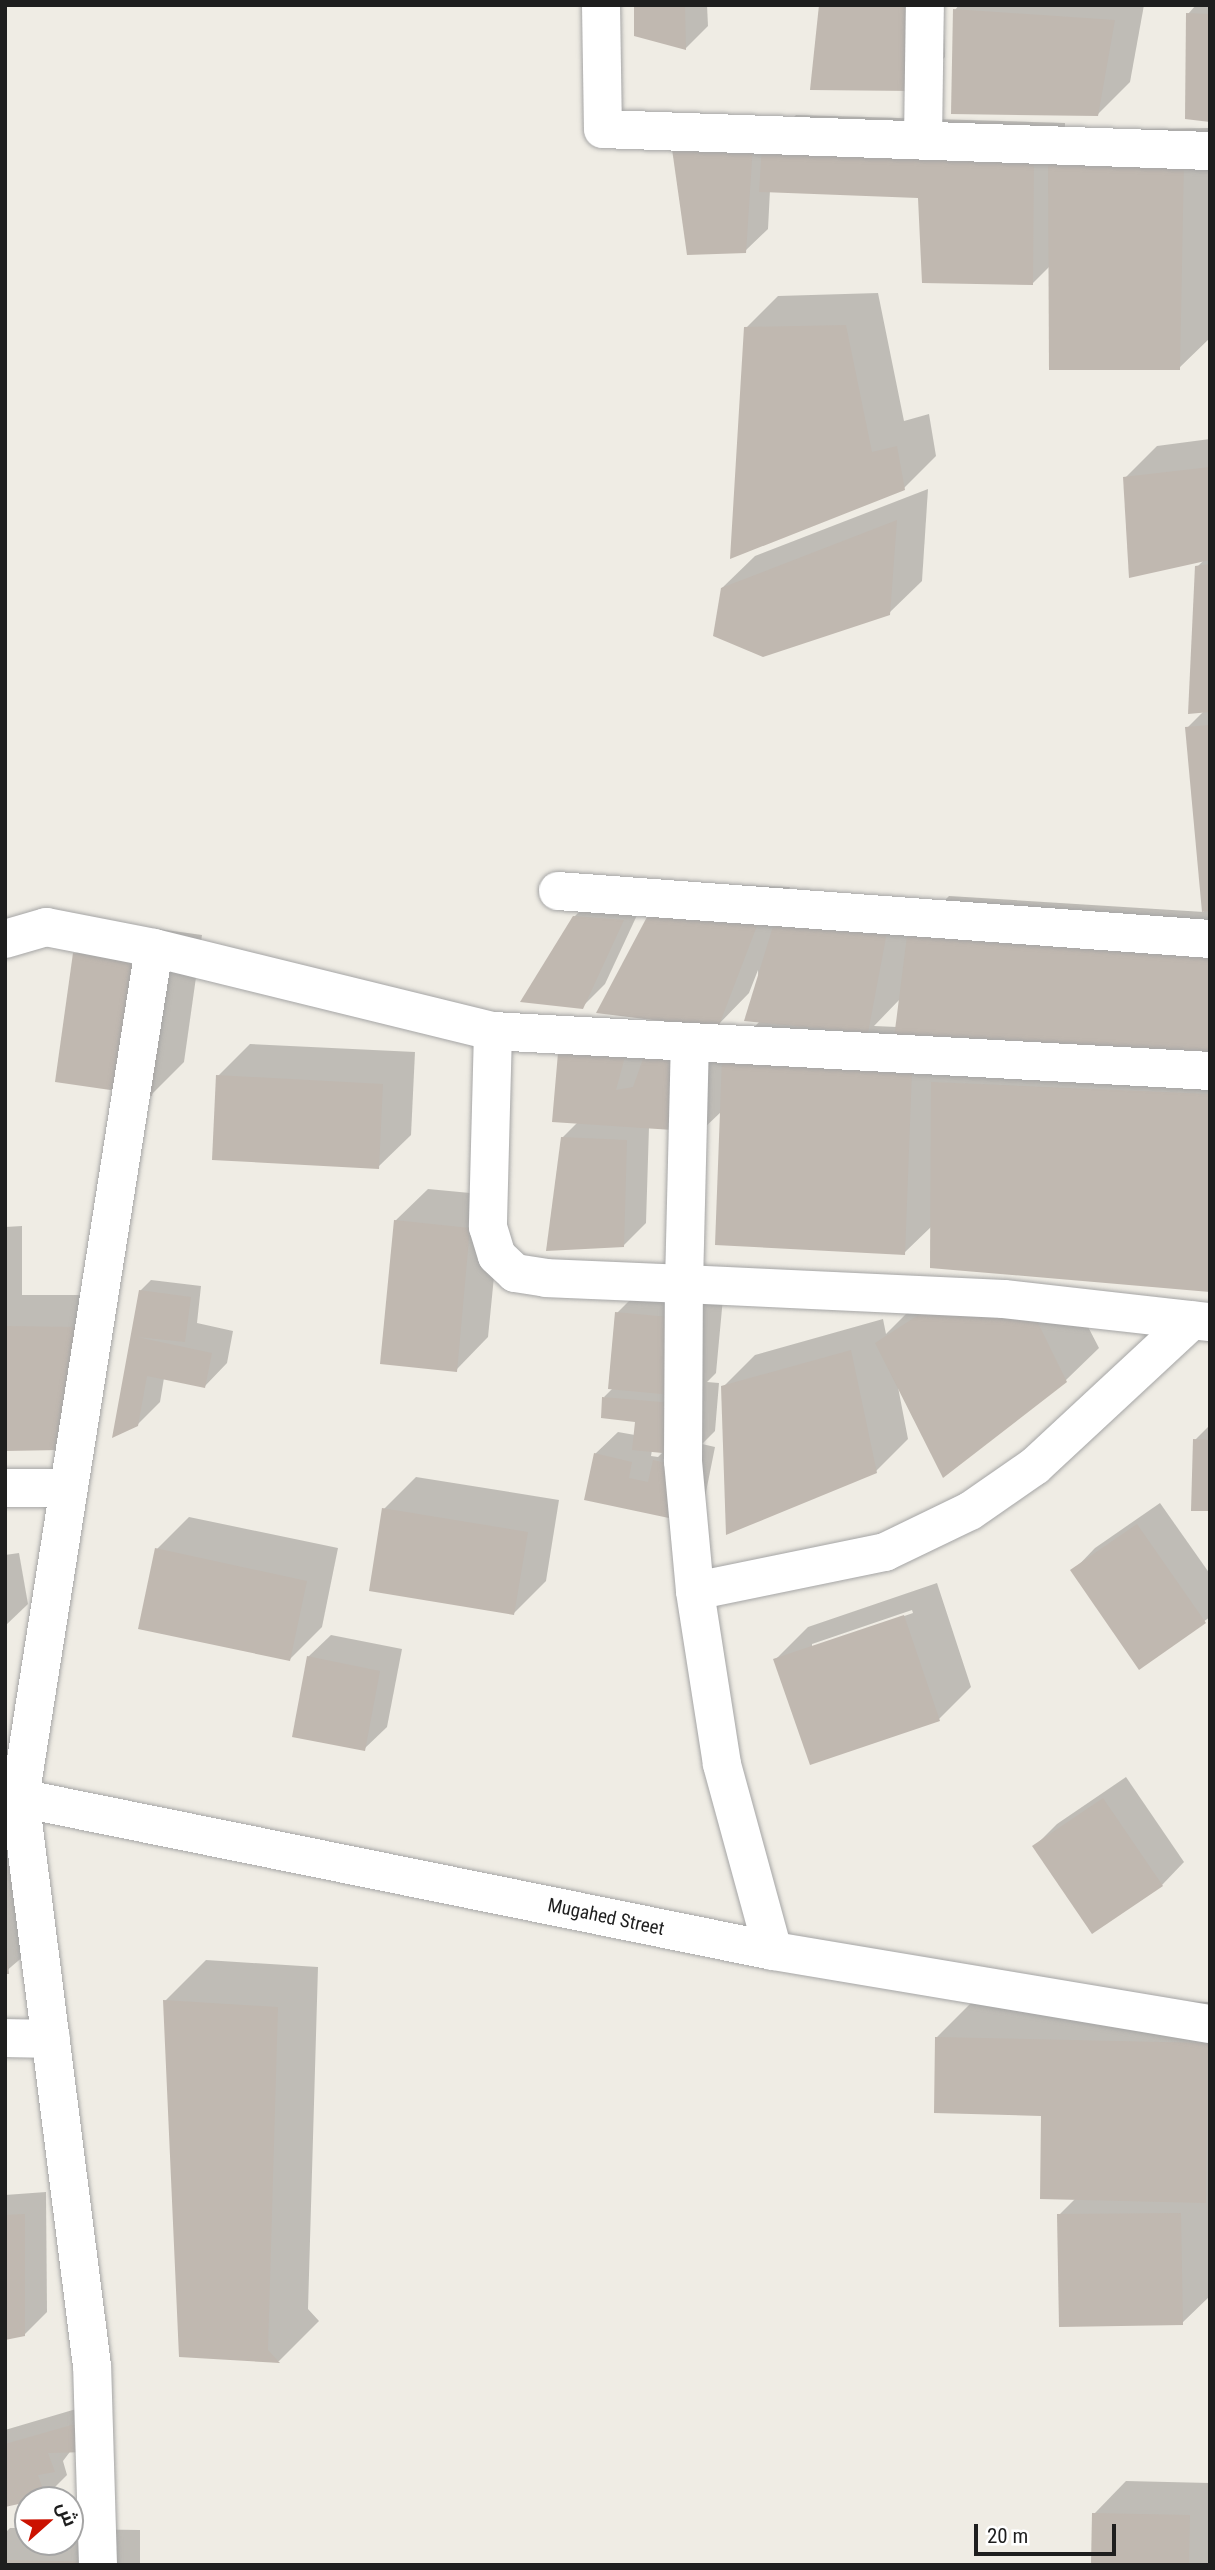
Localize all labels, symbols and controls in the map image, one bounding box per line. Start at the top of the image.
street label: Mugahed Street [546,1894,666,1940]
north arrow [14,2486,84,2556]
text: ش [52,2498,82,2530]
scale bar [977,2510,1119,2554]
text: 20 m [987,2524,1028,2548]

